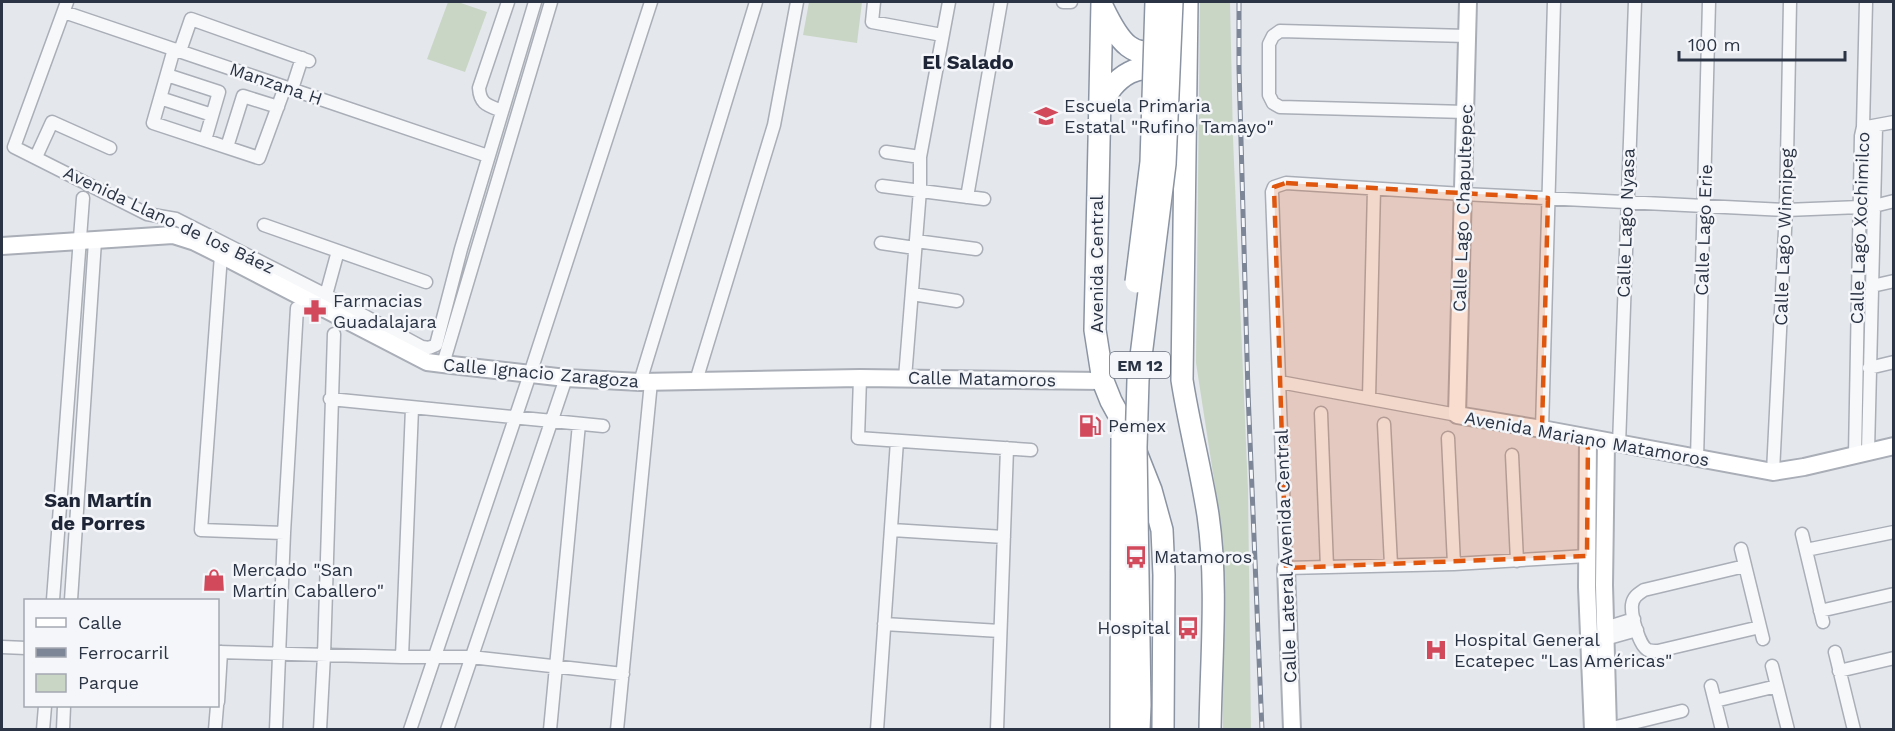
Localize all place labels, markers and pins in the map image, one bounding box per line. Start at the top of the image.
place label: Escuela Primaria Estatal "Rufino Tamayo" [1064,95,1274,137]
school or university icon: Escuela Primaria Estatal "Rufino Tamayo" [1033,103,1059,129]
place label: Farmacias Guadalajara [333,290,437,332]
pharmacy icon: Farmacias Guadalajara [302,298,328,324]
fuel station icon: Pemex [1077,413,1103,439]
place label: Pemex [1108,415,1166,436]
bus stop icon: Matamoros [1123,544,1149,570]
place label: Matamoros [1154,546,1252,567]
place label: Mercado "San Martín Caballero" [232,559,384,601]
shop icon: Mercado "San Martín Caballero" [201,567,227,593]
bus stop icon: Hospital [1175,615,1201,641]
place label: Hospital [1097,617,1170,638]
place label: Hospital General Ecatepec "Las Américas" [1454,629,1672,671]
hospital icon: Hospital General Ecatepec "Las Américas" [1423,637,1449,663]

